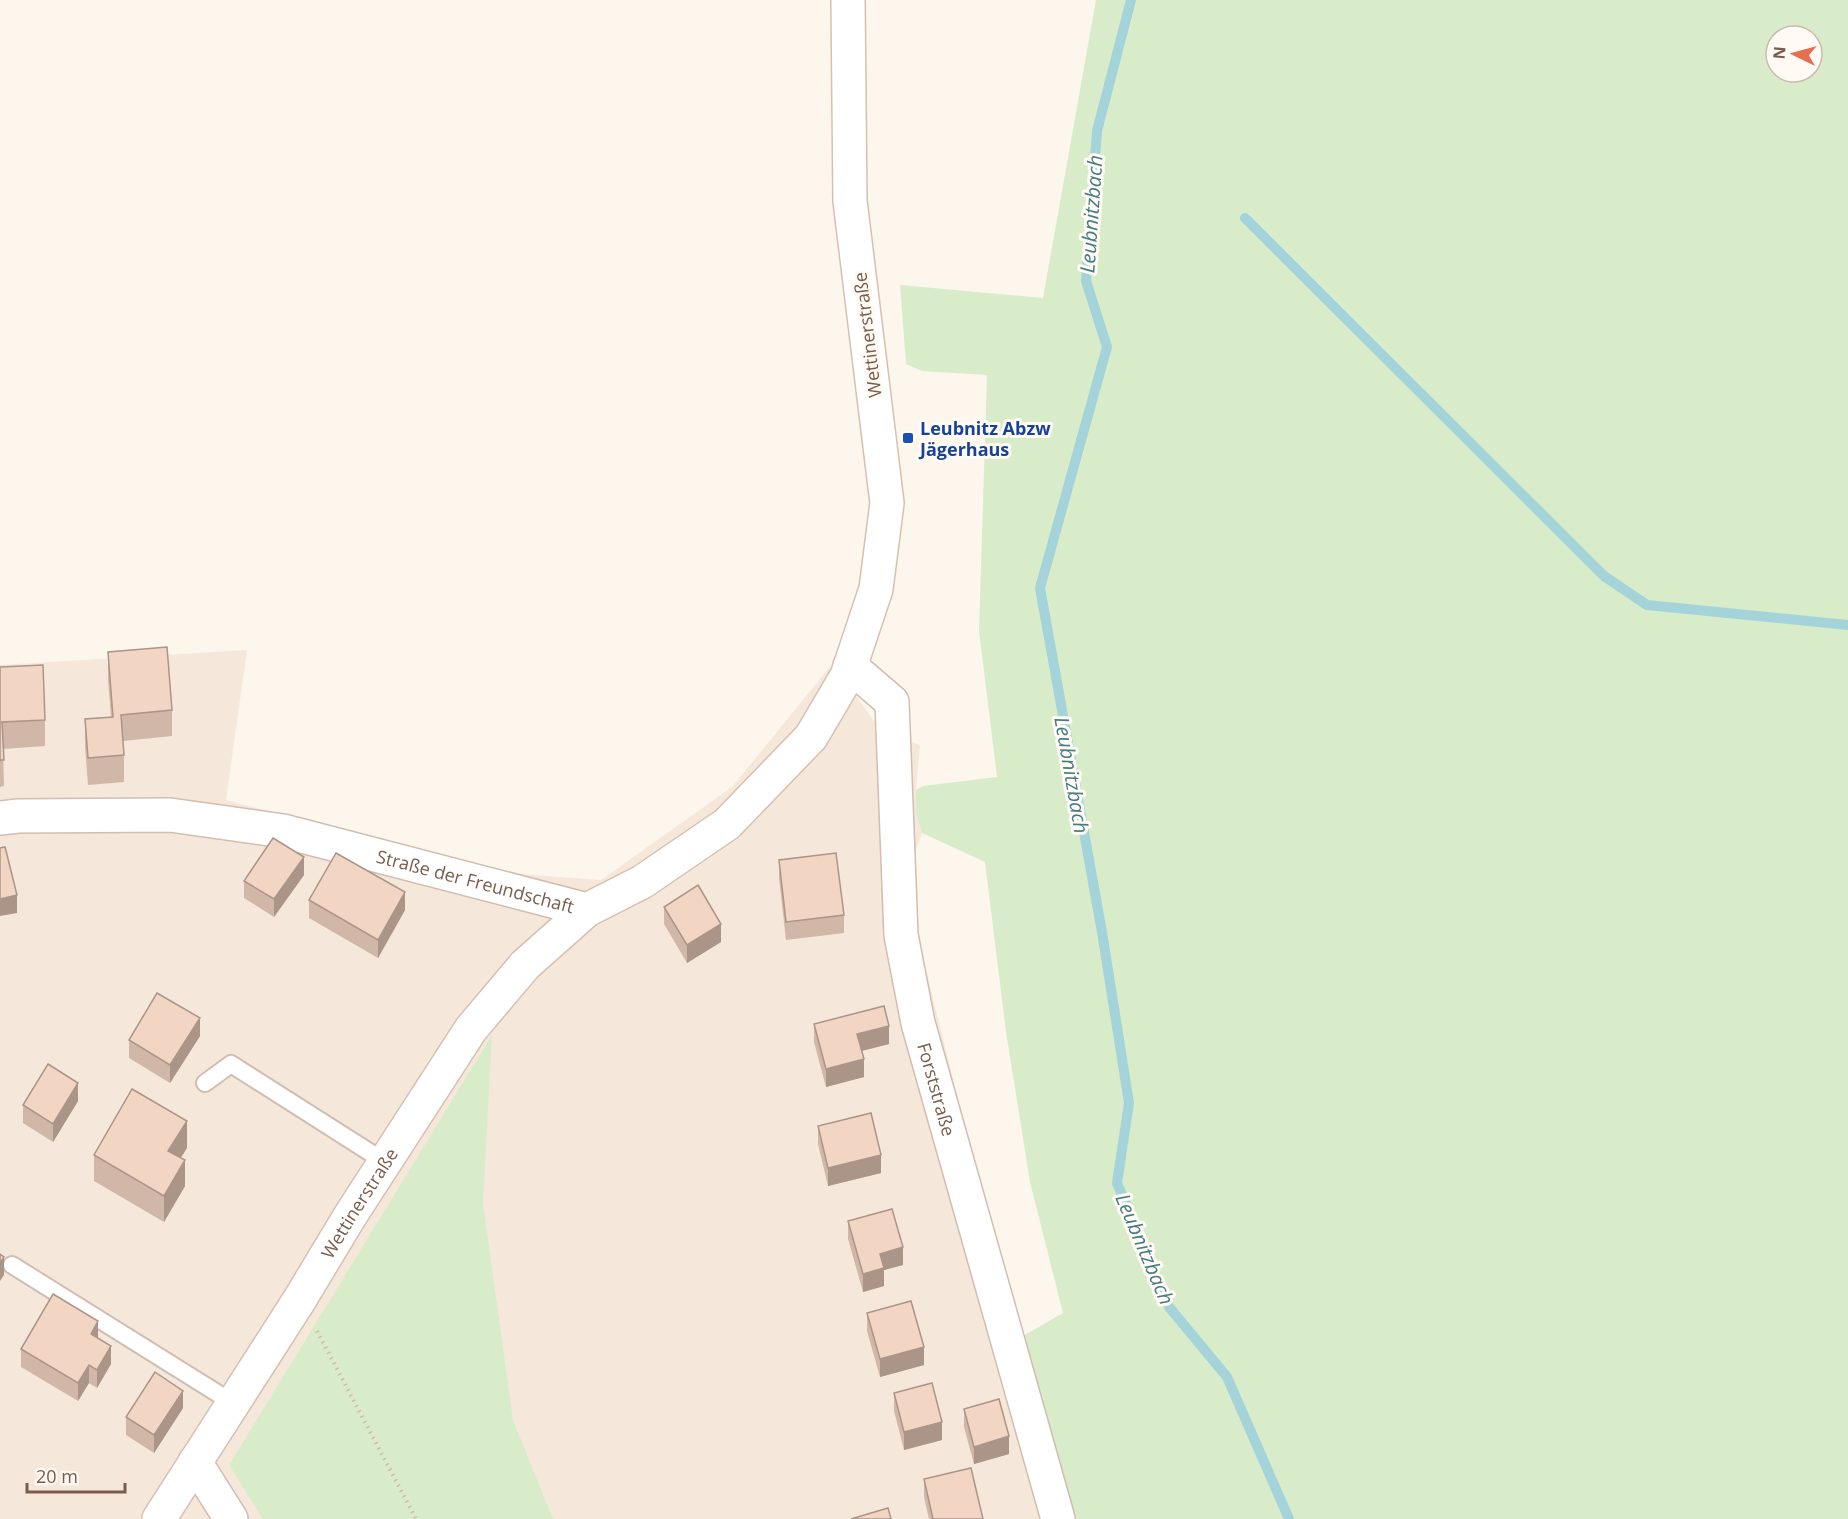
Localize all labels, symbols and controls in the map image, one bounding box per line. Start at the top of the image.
north arrow [1764,24,1824,84]
text: N [1768,45,1791,60]
water label: Leubnitzbach [1073,154,1109,274]
street label: Wettinerstraße [847,271,887,399]
place label: Leubnitz Abzw Jägerhaus [918,416,1051,461]
marker: Leubnitz Abzw Jägerhaus [901,431,915,445]
water label: Leubnitzbach [1048,714,1096,836]
street label: Straße der Freundschaft [374,844,577,918]
street label: Forststraße [912,1040,961,1139]
street label: Wettinerstraße [315,1143,403,1263]
water label: Leubnitzbach [1109,1189,1181,1309]
scale bar [27,1456,124,1494]
text: 20 m [36,1464,78,1488]

